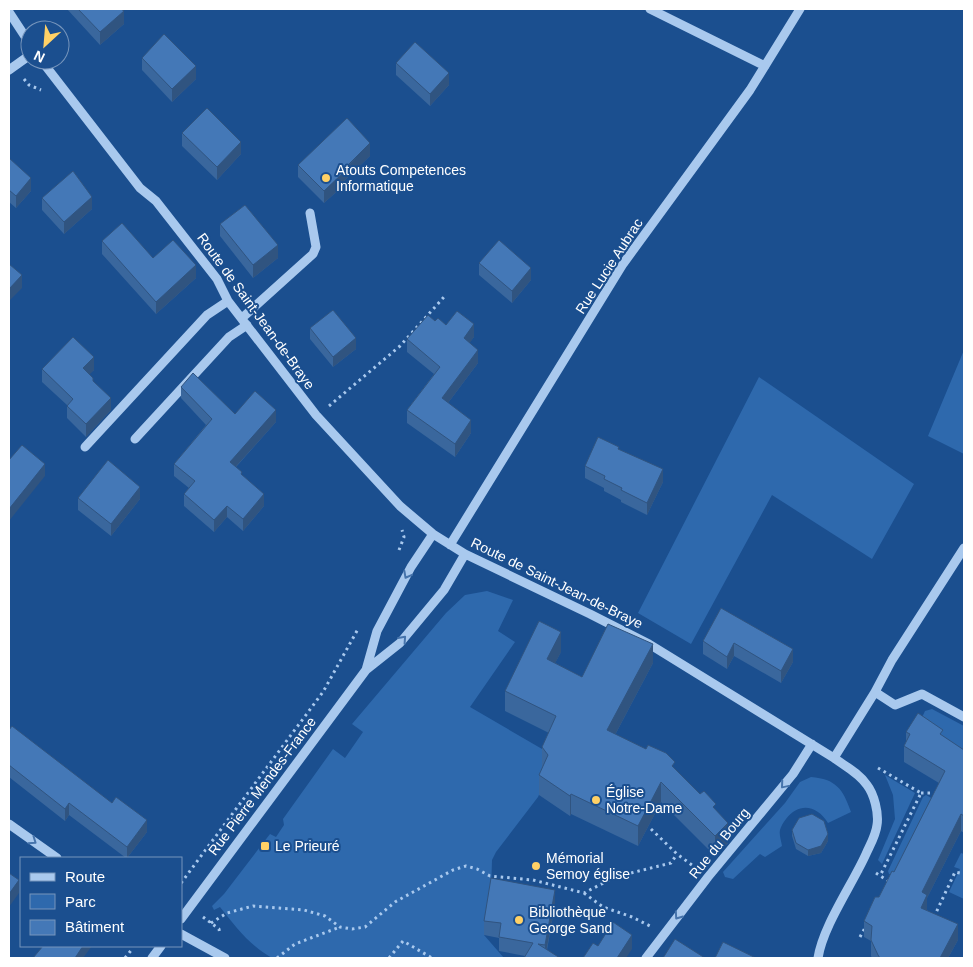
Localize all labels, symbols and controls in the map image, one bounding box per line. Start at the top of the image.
north arrow [20,20,70,70]
text: N [31,47,47,66]
place label: Atouts Competences Informatique [336,162,466,194]
marker: Atouts Competences Informatique [320,172,332,184]
street label: Rue Lucie Aubrac [572,215,646,317]
street label: Route de Saint-Jean-de-Braye [194,230,318,392]
street label: Route de Saint-Jean-de-Braye [469,534,646,632]
one-way arrow [403,570,413,579]
one-way arrow [397,635,406,644]
street label: Rue Pierre Mendes-France [205,714,319,858]
one-way arrow [781,779,790,788]
place label: Église Notre-Dame [606,784,682,816]
marker: Église Notre-Dame [590,794,602,806]
street label: Rue du Bourg [686,804,752,882]
one-way arrow [27,835,37,844]
place label: Le Prieuré [275,838,340,854]
marker: Le Prieuré [259,840,271,852]
place label: Mémorial Semoy église [546,850,630,882]
legend [20,857,182,947]
marker: Mémorial Semoy église [530,860,542,872]
text: Route [65,868,105,885]
text: Parc [65,893,96,910]
place label: Bibliothèque George Sand [529,904,612,936]
one-way arrow [675,910,684,920]
marker: Bibliothèque George Sand [513,914,525,926]
text: Bâtiment [65,918,125,935]

